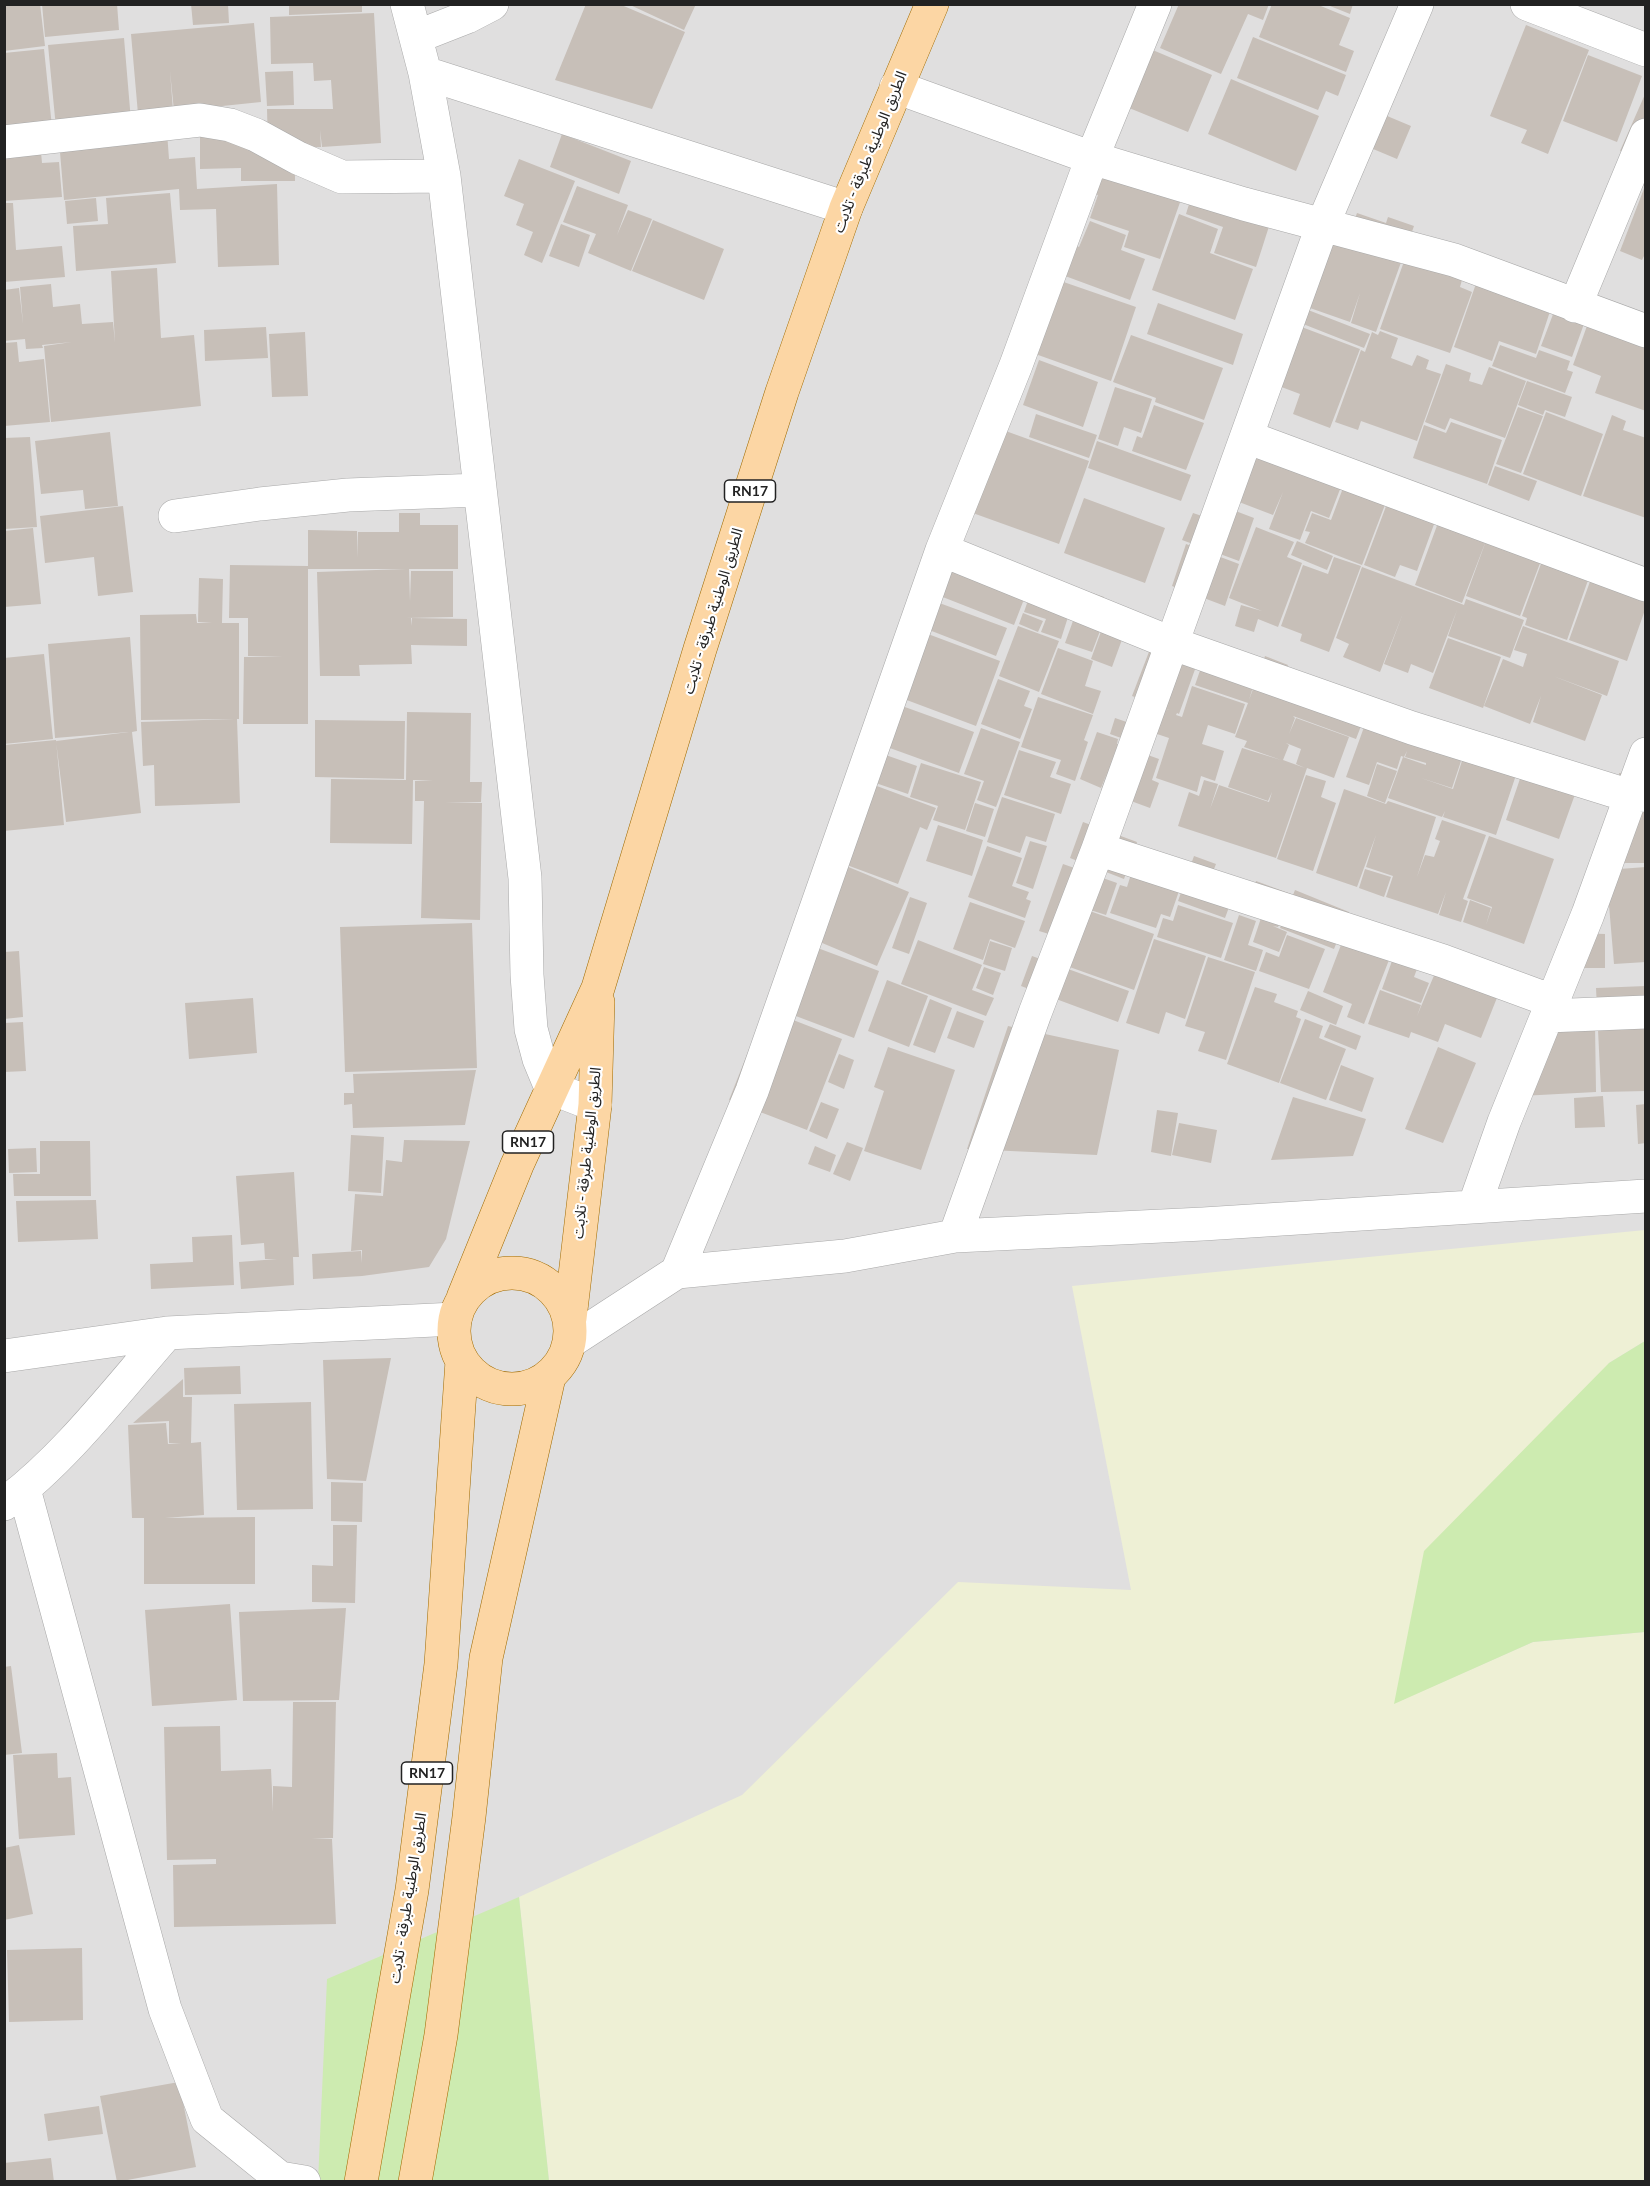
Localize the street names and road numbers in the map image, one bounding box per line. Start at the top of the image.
street label: الطريق الوطنية طبرقة - تلابت [829,69,911,235]
road number: RN17 [724,480,776,502]
street label: الطريق الوطنية طبرقة - تلابت [679,526,747,696]
street label: الطريق الوطنية طبرقة - تلابت [569,1066,605,1240]
road number: RN17 [502,1131,554,1153]
road number: RN17 [402,1762,452,1784]
street label: الطريق الوطنية طبرقة - تلابت [386,1811,430,1985]

